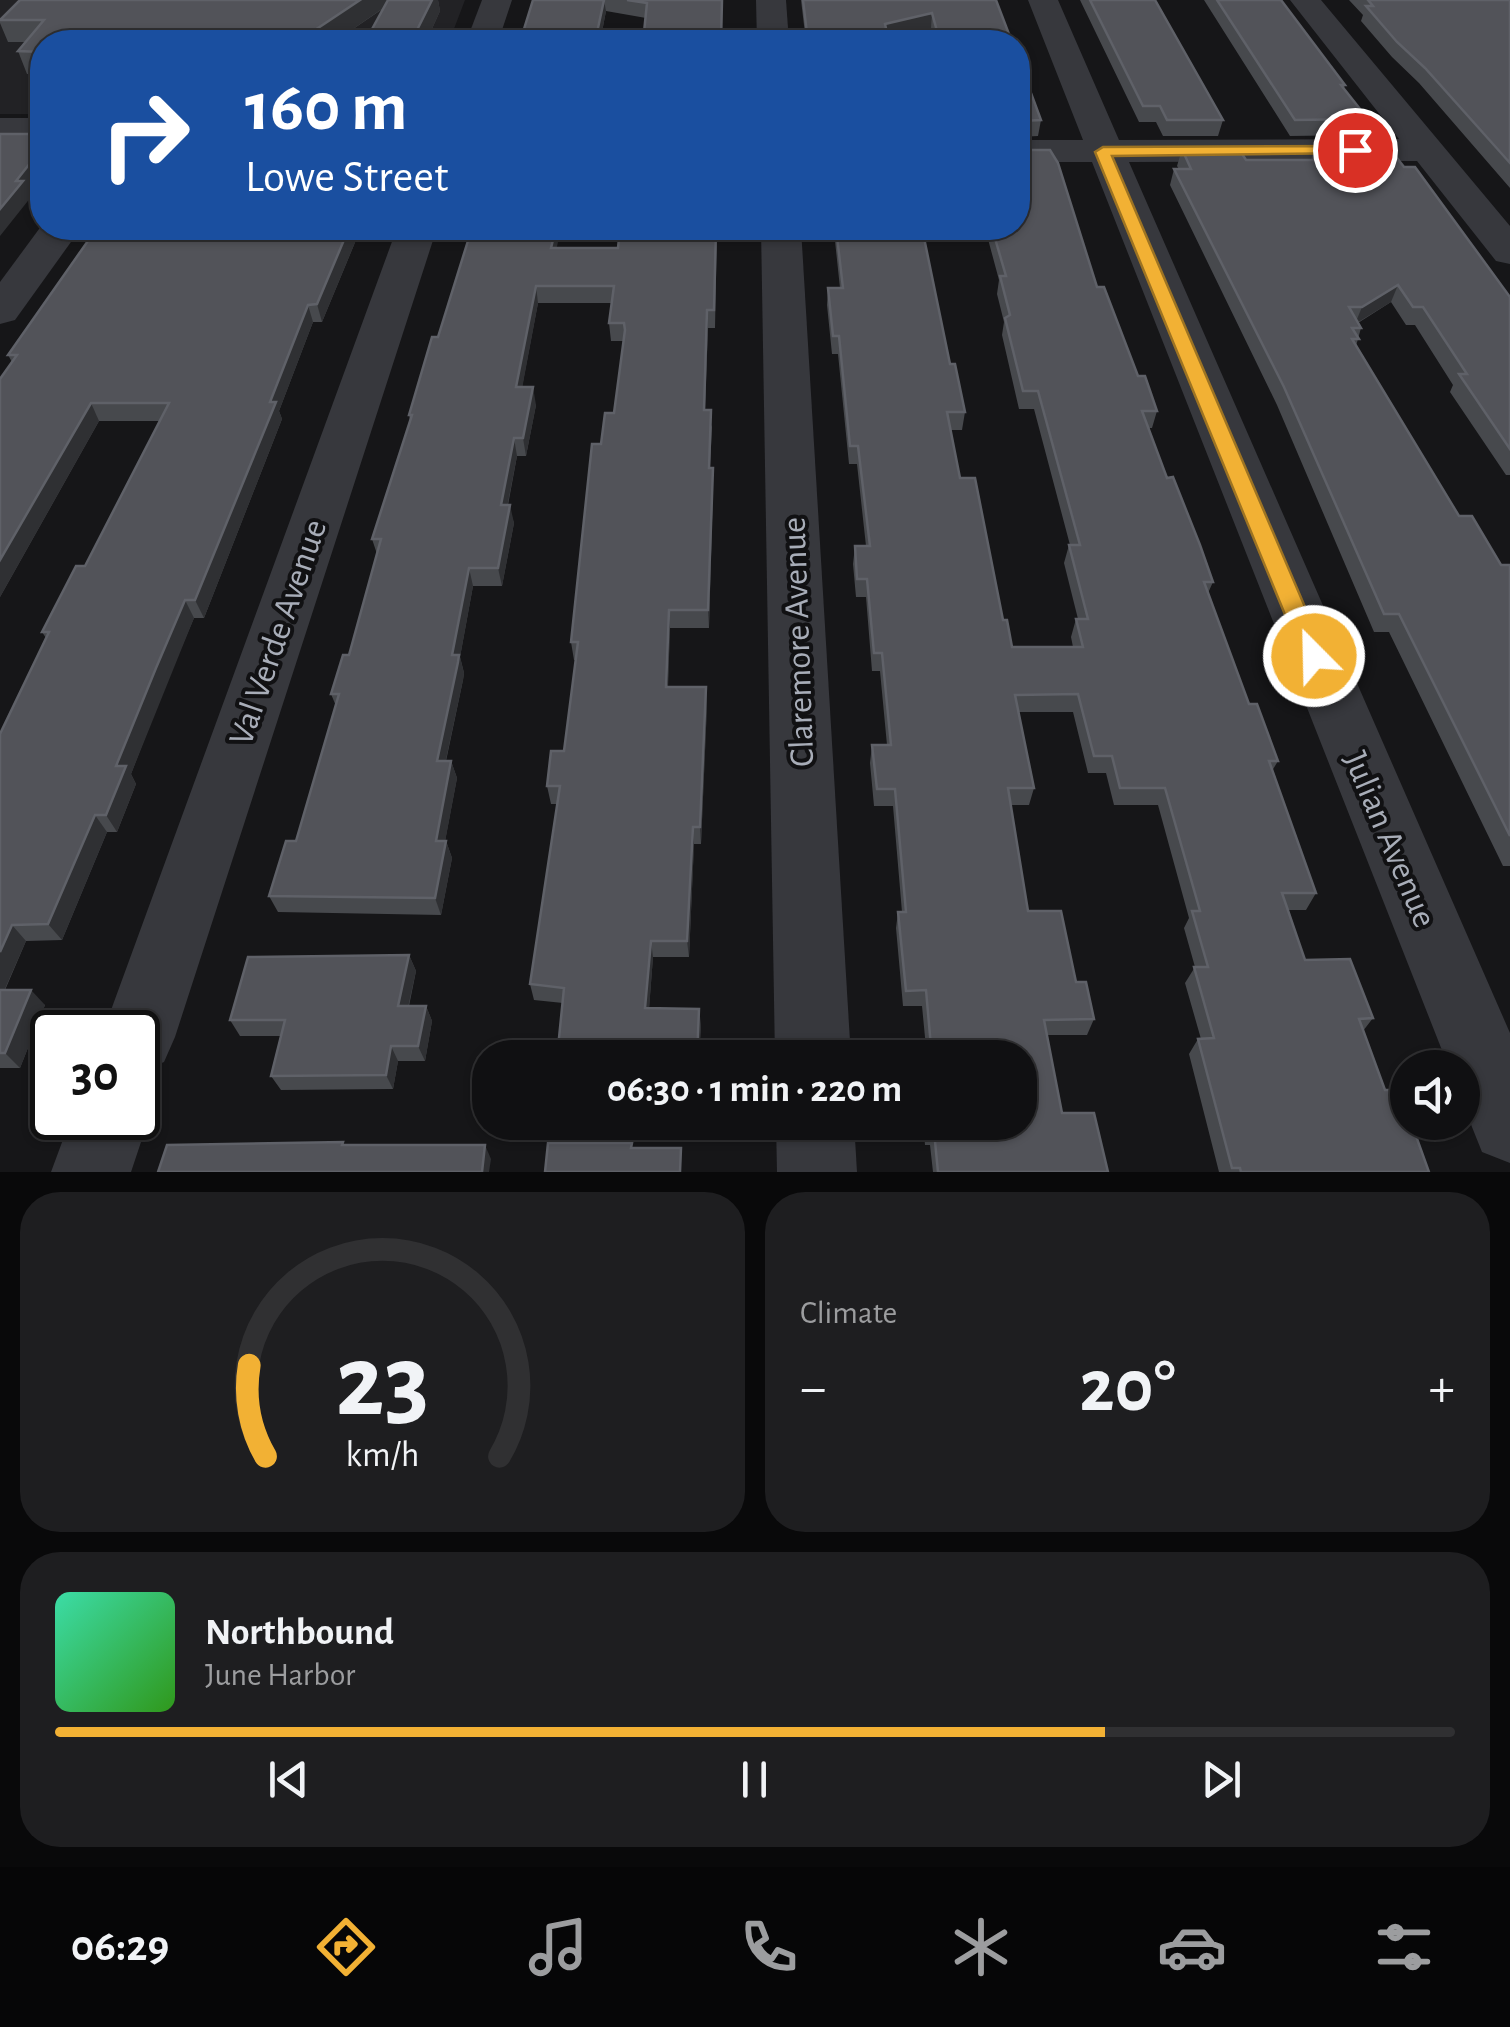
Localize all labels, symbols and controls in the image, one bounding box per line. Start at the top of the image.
icon: right [80,70,210,200]
text: 160 m [245,73,408,143]
pin [1313,108,1398,193]
icon: arrive [1328,123,1383,178]
text: Lowe Street [245,155,448,200]
street label: Val Verde Avenue [223,515,333,750]
street label: Claremore Avenue [777,516,820,768]
position arrow [1262,604,1366,708]
street label: Julian Avenue [1337,747,1442,933]
speed limit sign: 30 [30,1010,160,1140]
map controls [1390,1050,1480,1140]
button: sound [1390,1050,1480,1140]
text: 06:30 · 1 min · 220 m [607,1071,902,1109]
text: Climate [800,1297,897,1329]
text: 23 [336,1331,429,1435]
text: 20° [1079,1350,1176,1425]
text: − [800,1361,826,1416]
text: + [1429,1361,1455,1416]
text: km/h [346,1437,419,1473]
text: Northbound [205,1614,394,1652]
text: June Harbor [205,1659,355,1691]
icon: previous [261,1752,316,1807]
icon: pause [727,1752,782,1807]
icon: next [1194,1752,1249,1807]
icon: directions [311,1912,381,1982]
icon: music [523,1912,593,1982]
icon: phone [734,1912,804,1982]
icon: climate [946,1912,1016,1982]
icon: car [1157,1912,1227,1982]
icon: filters [1369,1912,1439,1982]
text: 06:29 [71,1924,169,1969]

